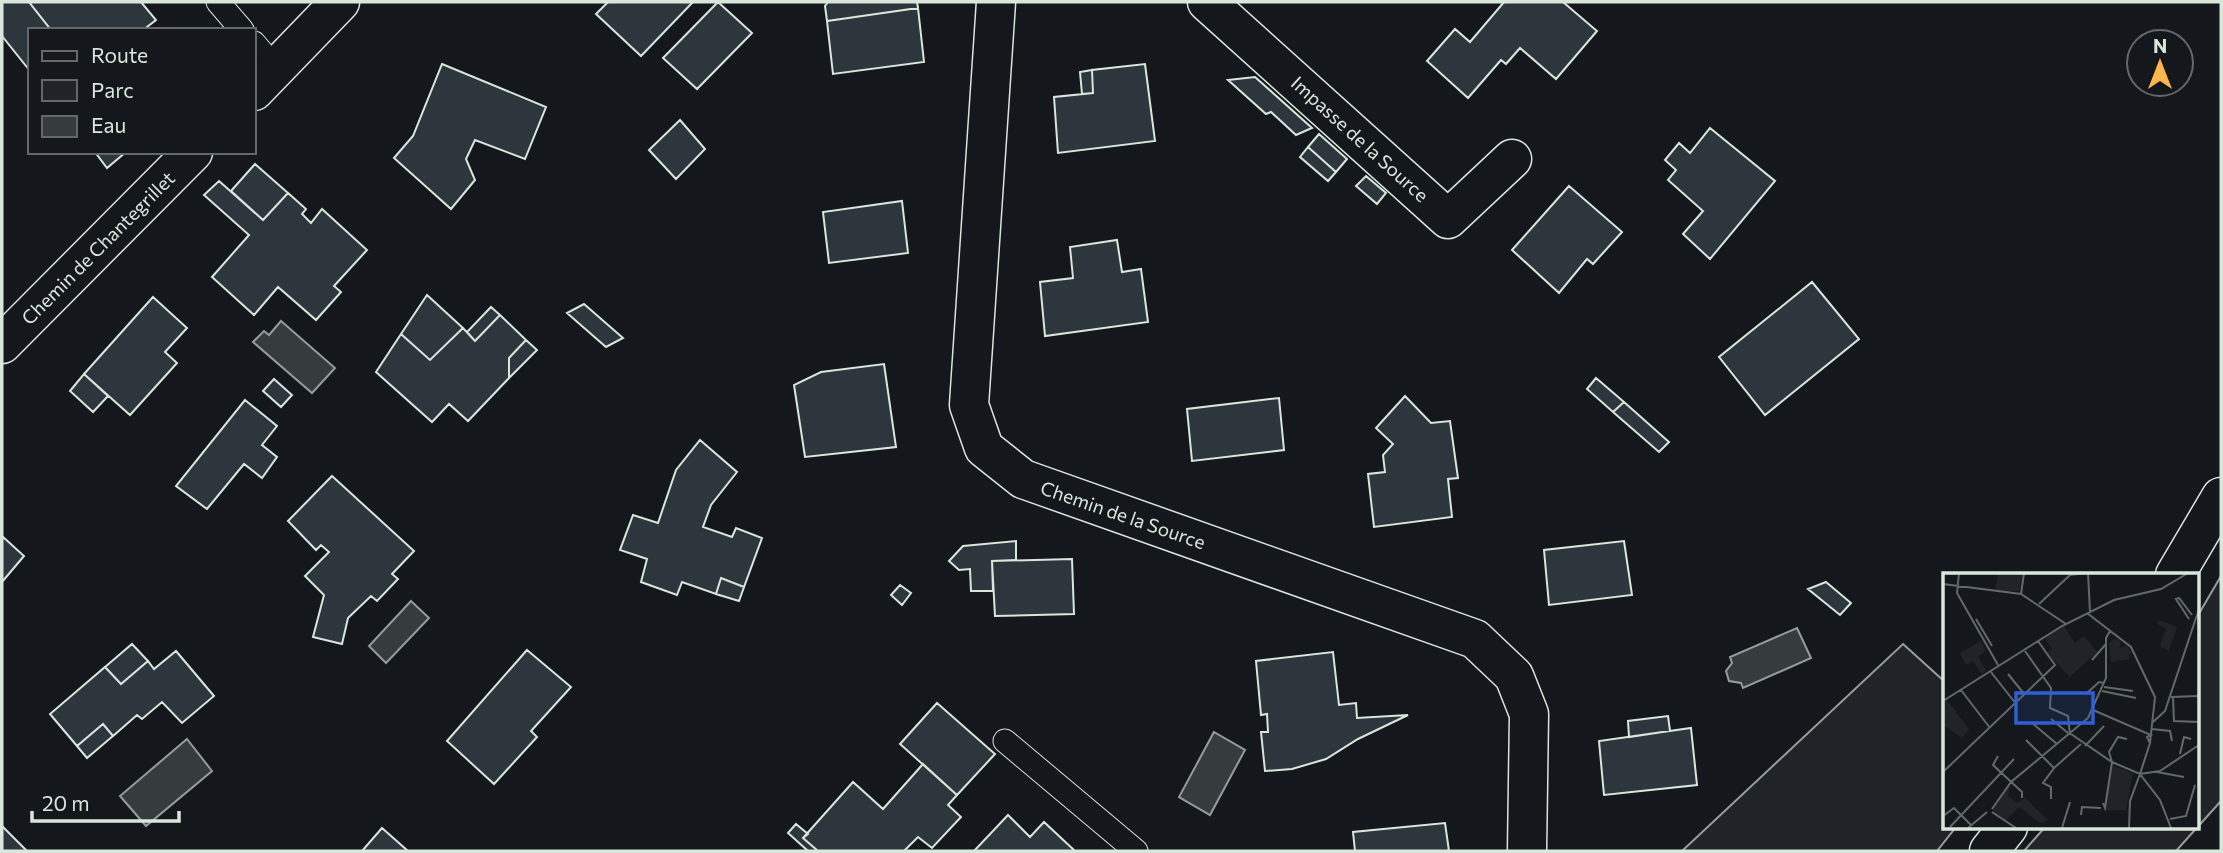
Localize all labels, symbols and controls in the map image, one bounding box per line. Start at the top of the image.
legend [28,28,256,154]
north arrow [2125,28,2195,98]
text: N [2153,34,2167,57]
text: Route [91,42,148,67]
street label: Impasse de la Source [1287,71,1434,206]
text: Parc [91,77,134,102]
text: Eau [91,112,126,137]
street label: Chemin de Chantegrillet [16,166,179,329]
street label: Chemin de la Source [1038,476,1209,554]
inset map [1943,573,2198,828]
scale bar [32,780,178,824]
text: 20 m [42,790,90,815]

